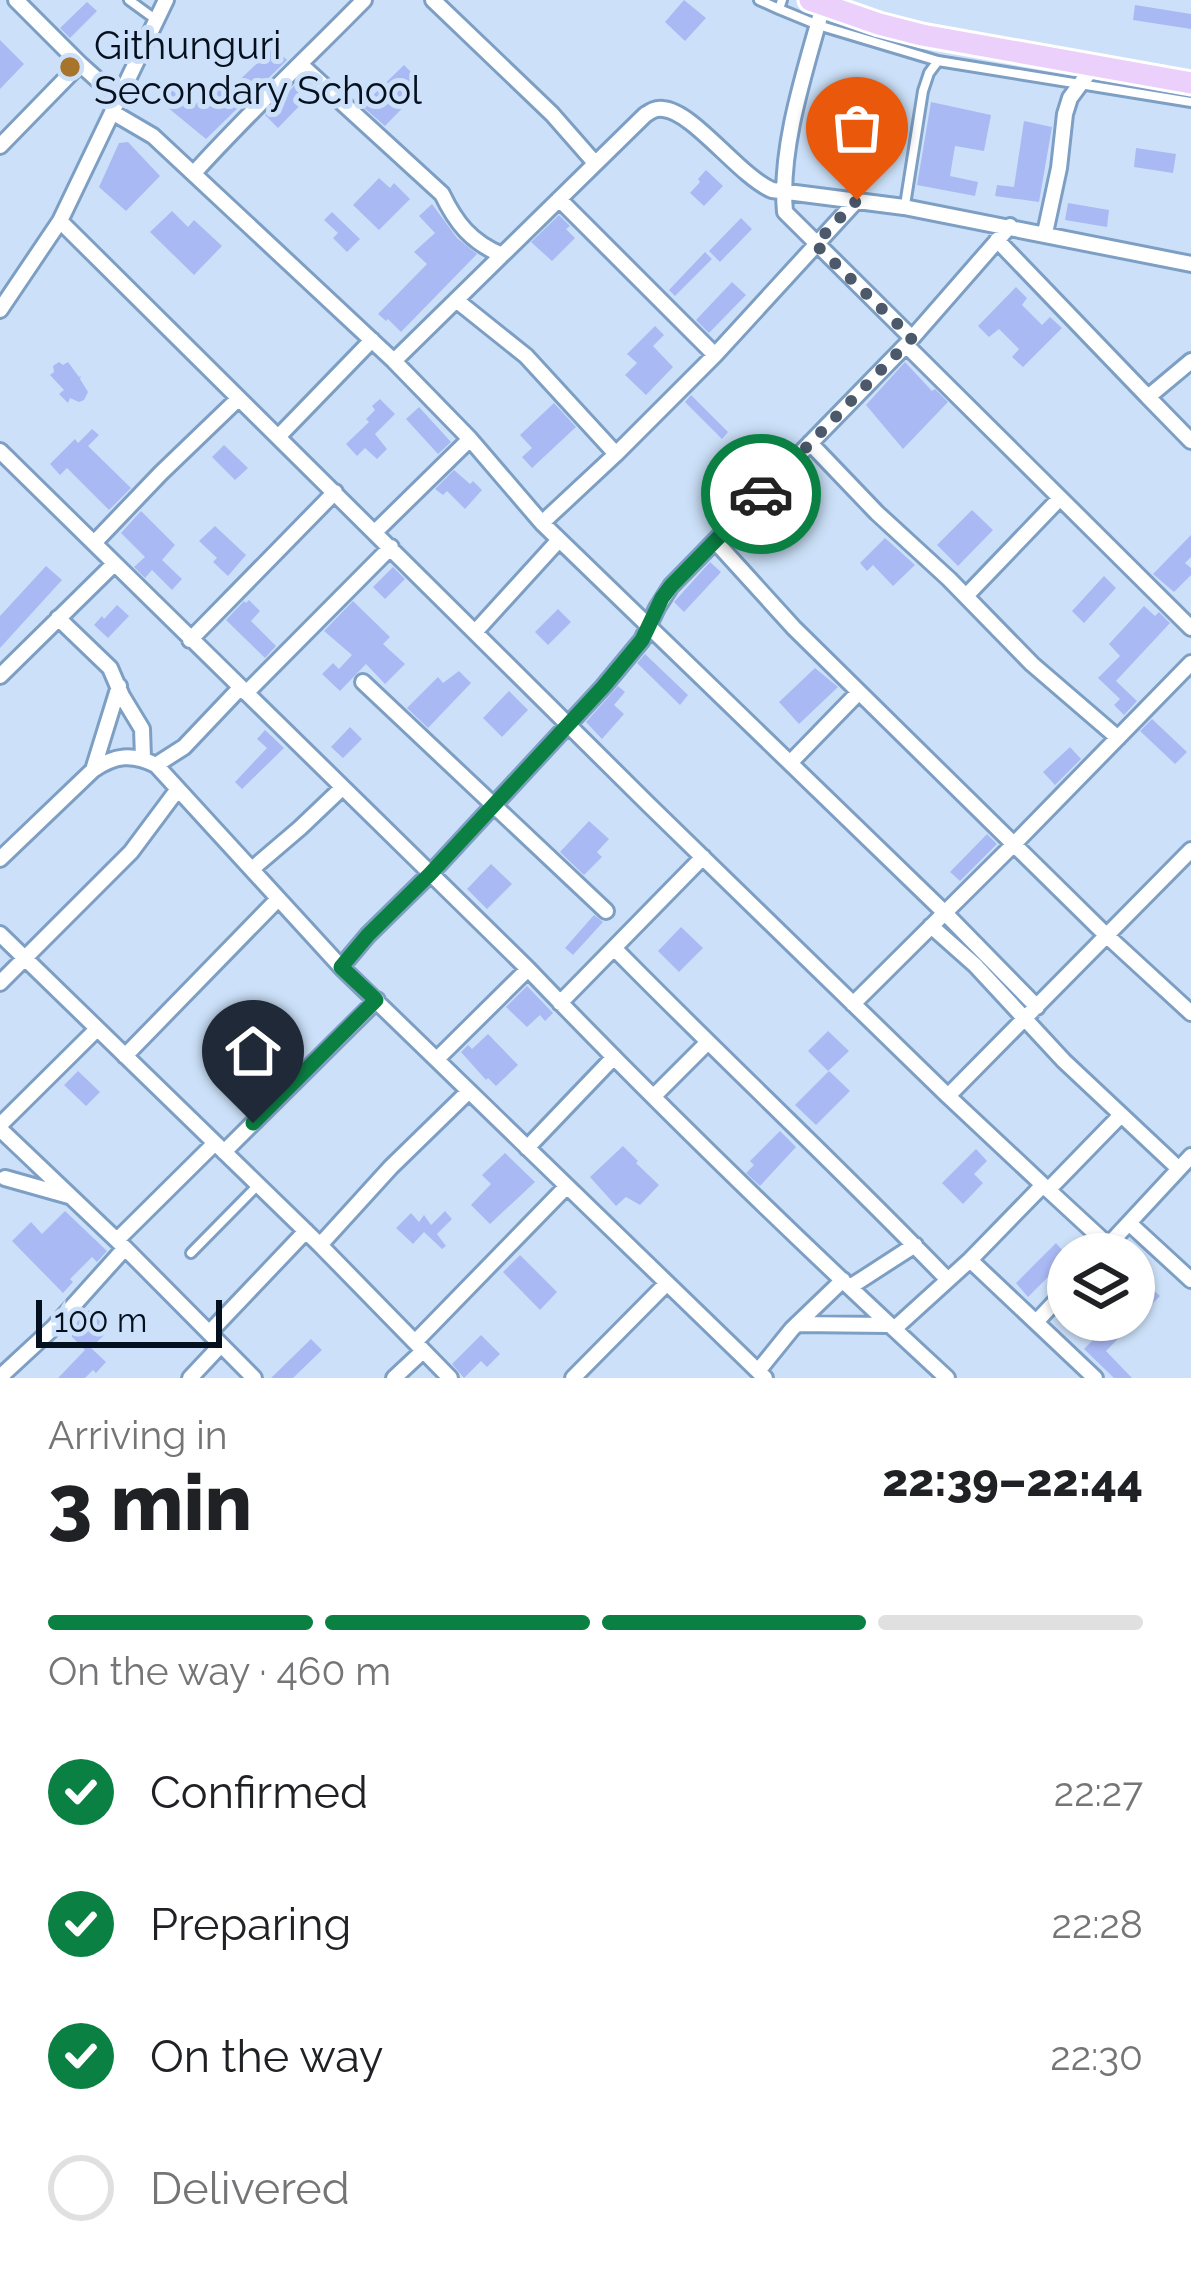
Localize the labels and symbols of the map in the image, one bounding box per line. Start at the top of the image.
place label: Githunguri Secondary School [94,22,422,113]
marker: Githunguri Secondary School [57,54,83,80]
pin [806,77,908,200]
courier [701,434,821,554]
pin [202,1000,304,1123]
scale bar [36,1294,222,1347]

